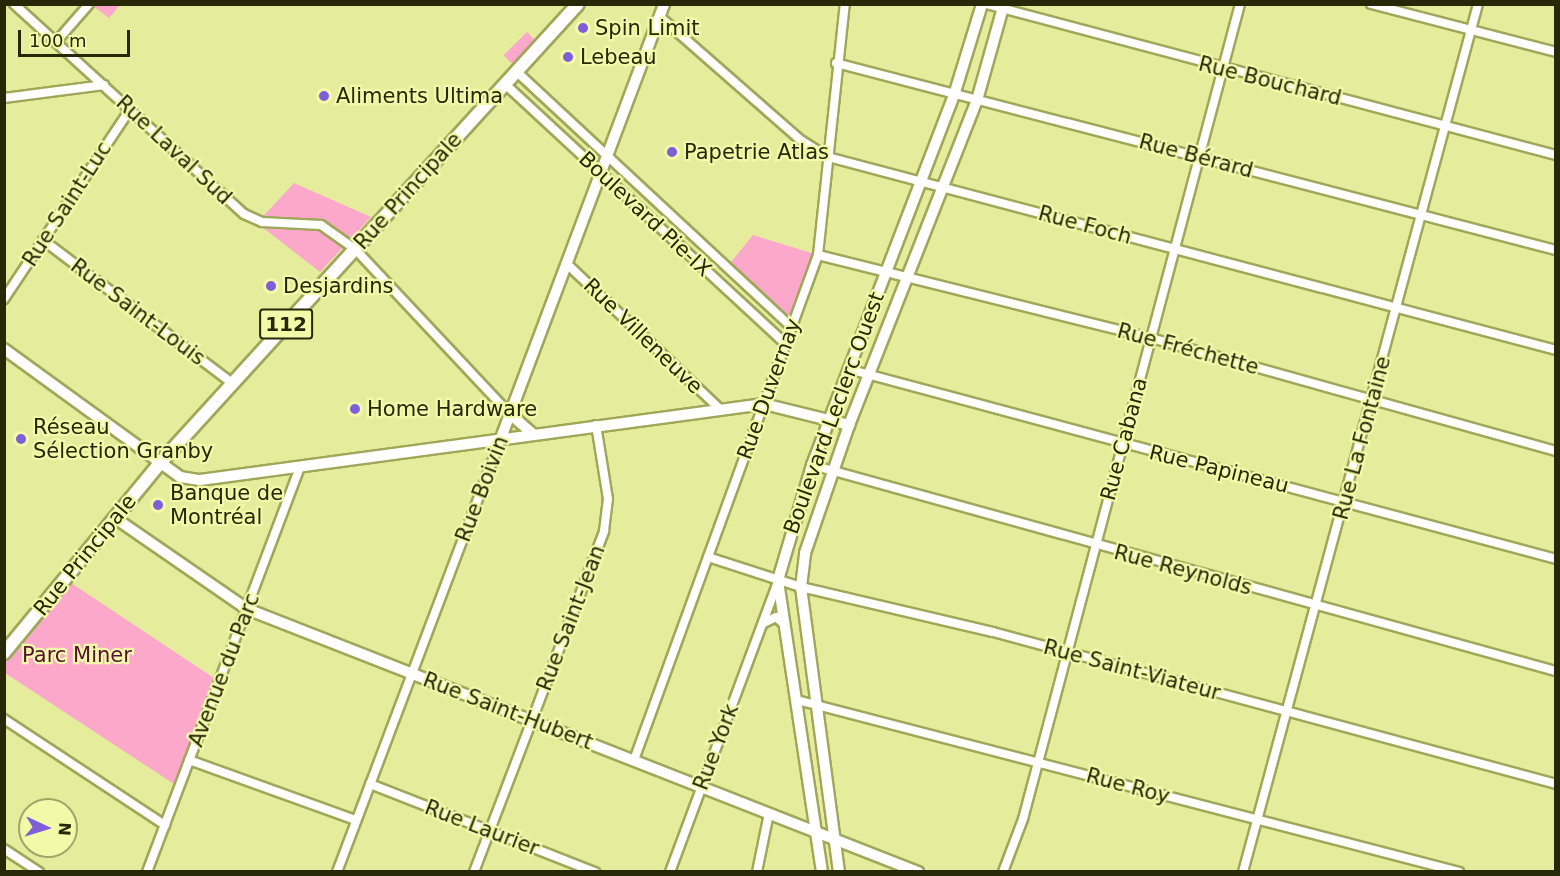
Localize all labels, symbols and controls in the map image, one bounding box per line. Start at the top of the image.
place label: Spin Limit [595,15,700,41]
scale bar [21,18,134,56]
marker: Spin Limit [576,21,590,35]
text: 100 m [29,30,87,51]
place label: Lebeau [580,44,657,70]
marker: Lebeau [561,50,575,64]
street label: Rue Bouchard [1196,51,1344,111]
place label: Aliments Ultima [336,83,503,109]
marker: Aliments Ultima [317,89,331,103]
street label: Rue Laval Sud [111,90,237,210]
street label: Rue Principale [349,127,467,255]
street label: Rue Bérard [1136,129,1256,183]
street label: Rue Saint-Luc [17,137,117,271]
place label: Papetrie Atlas [684,139,829,165]
marker: Papetrie Atlas [665,145,679,159]
street label: Boulevard Pie-IX [574,146,716,282]
street label: Rue Foch [1036,200,1134,250]
street label: Rue Saint-Louis [66,253,210,371]
place label: Desjardins [283,273,393,299]
street label: Rue Villeneuve [578,273,708,399]
marker: Desjardins [264,279,278,293]
street label: Boulevard Leclerc Ouest [778,289,890,537]
road number: 112 [259,307,313,341]
street label: Rue Duvernay [732,315,806,463]
street label: Rue Fréchette [1115,318,1261,380]
street label: Rue La Fontaine [1328,353,1396,523]
street label: Rue Cabana [1095,375,1153,503]
place label: Home Hardware [367,396,537,422]
marker: Home Hardware [348,402,362,416]
place label: Réseau Sélection Granby [33,414,213,464]
marker: Réseau Sélection Granby [14,432,28,446]
street label: Rue Boivin [450,433,514,545]
street label: Rue Papineau [1147,440,1291,498]
place label: Banque de Montréal [170,480,283,530]
street label: Rue Principale [28,489,142,621]
marker: Banque de Montréal [151,498,165,512]
street label: Rue Reynolds [1111,539,1255,601]
street label: Rue Saint-Jean [532,542,610,694]
street label: Avenue du Parc [183,590,265,750]
street label: Rue Saint-Viateur [1041,634,1223,706]
park label: Parc Miner [22,642,132,668]
street label: Rue Saint-Hubert [419,667,597,755]
street label: Rue York [688,700,744,794]
street label: Rue Roy [1083,763,1173,809]
street label: Rue Laurier [421,795,543,861]
north arrow [18,798,78,858]
text: N [55,822,74,836]

